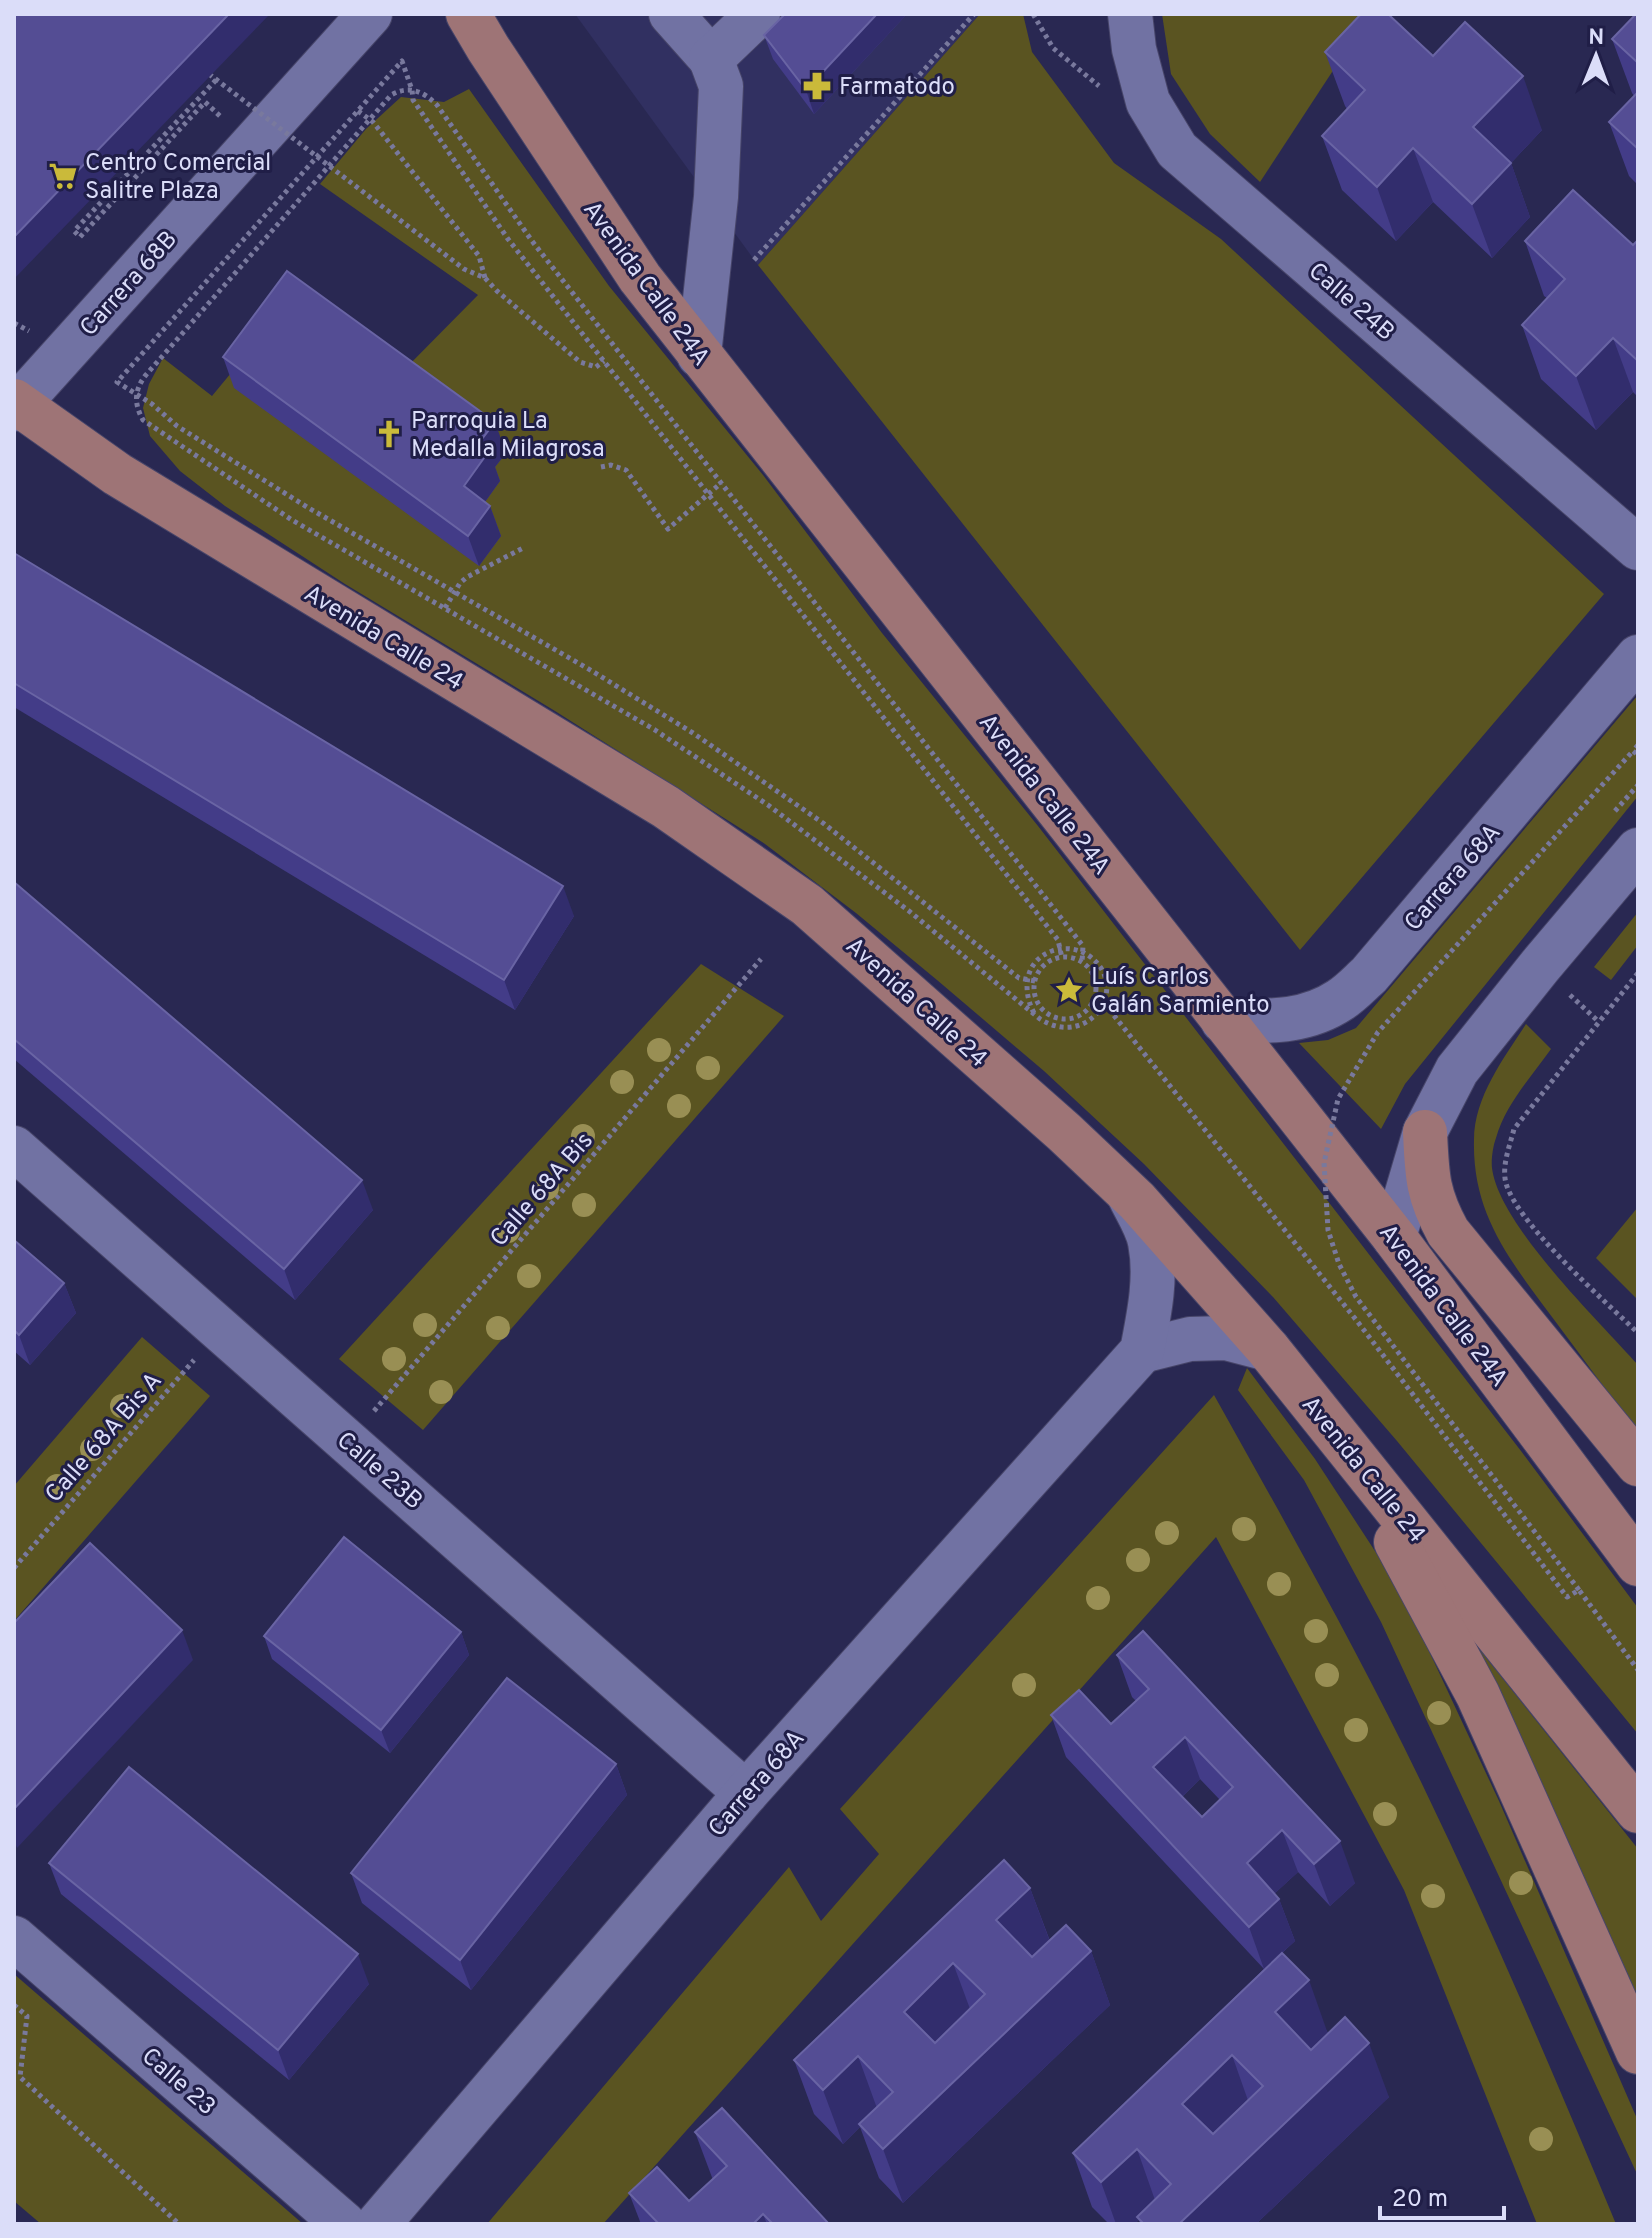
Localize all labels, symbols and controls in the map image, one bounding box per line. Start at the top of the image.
north arrow [1556,16,1636,96]
text: N [1588,25,1604,52]
pharmacy icon: Farmatodo [802,71,832,101]
place label: Farmatodo [839,73,955,103]
place label: Centro Comercial Salitre Plaza [85,149,271,207]
supermarket icon: Centro Comercial Salitre Plaza [48,161,78,191]
street label: Avenida Calle 24A [576,196,715,372]
street label: Carrera 68B [74,226,185,343]
street label: Calle 24B [1301,257,1400,348]
place label: Parroquia La Medalla Milagrosa [411,407,605,465]
church icon: Parroquia La Medalla Milagrosa [374,419,404,449]
street label: Avenida Calle 24 [298,579,468,698]
street label: Avenida Calle 24A [971,709,1116,882]
street label: Carrera 68A [1399,819,1508,938]
street label: Avenida Calle 24 [839,932,993,1075]
place label: Luís Carlos Galán Sarmiento [1091,963,1270,1021]
place icon: Luís Carlos Galán Sarmiento [1054,975,1084,1005]
street label: Calle 68A Bis [485,1127,600,1254]
street label: Avenida Calle 24A [1371,1219,1513,1394]
street label: Calle 68A Bis A [40,1367,169,1510]
street label: Avenida Calle 24 [1294,1391,1431,1550]
street label: Calle 23B [330,1426,428,1517]
street label: Carrera 68A [703,1725,812,1844]
street label: Calle 23 [134,2042,221,2123]
scale bar [1380,2170,1504,2220]
text: 20 m [1392,2185,1448,2215]

